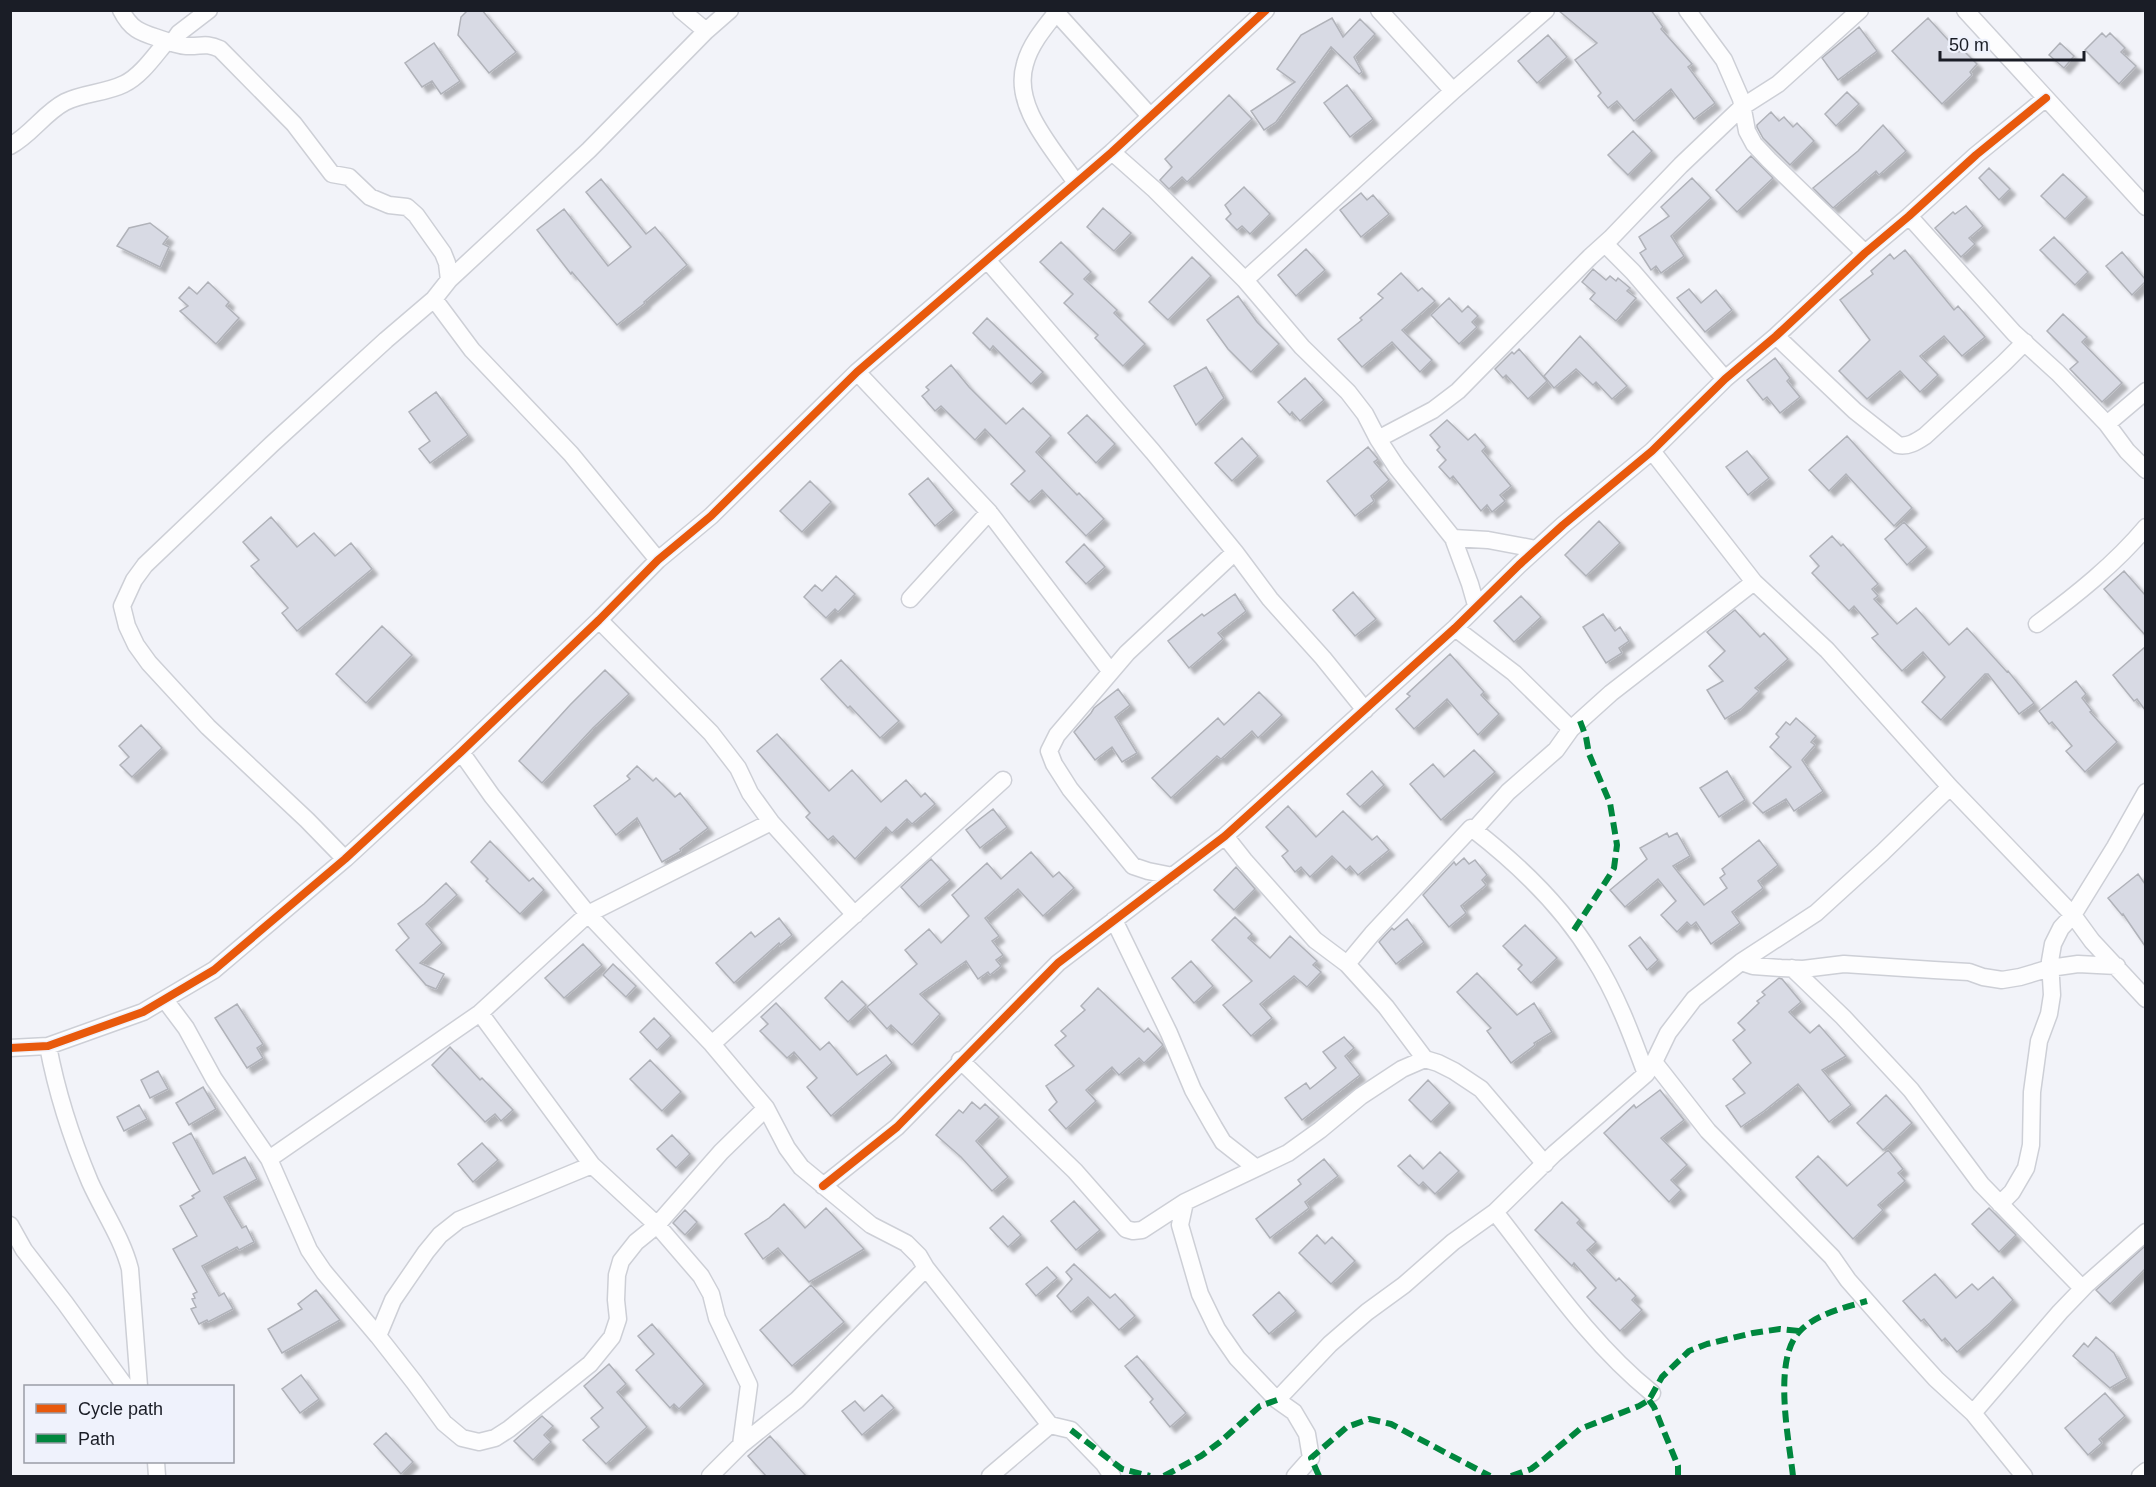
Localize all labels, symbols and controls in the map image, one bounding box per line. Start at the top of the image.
scale bar [1940,24,2084,62]
text: 50 m [1949,35,1989,55]
legend [24,1385,234,1463]
text: Cycle path [78,1399,163,1419]
text: Path [78,1429,115,1449]

